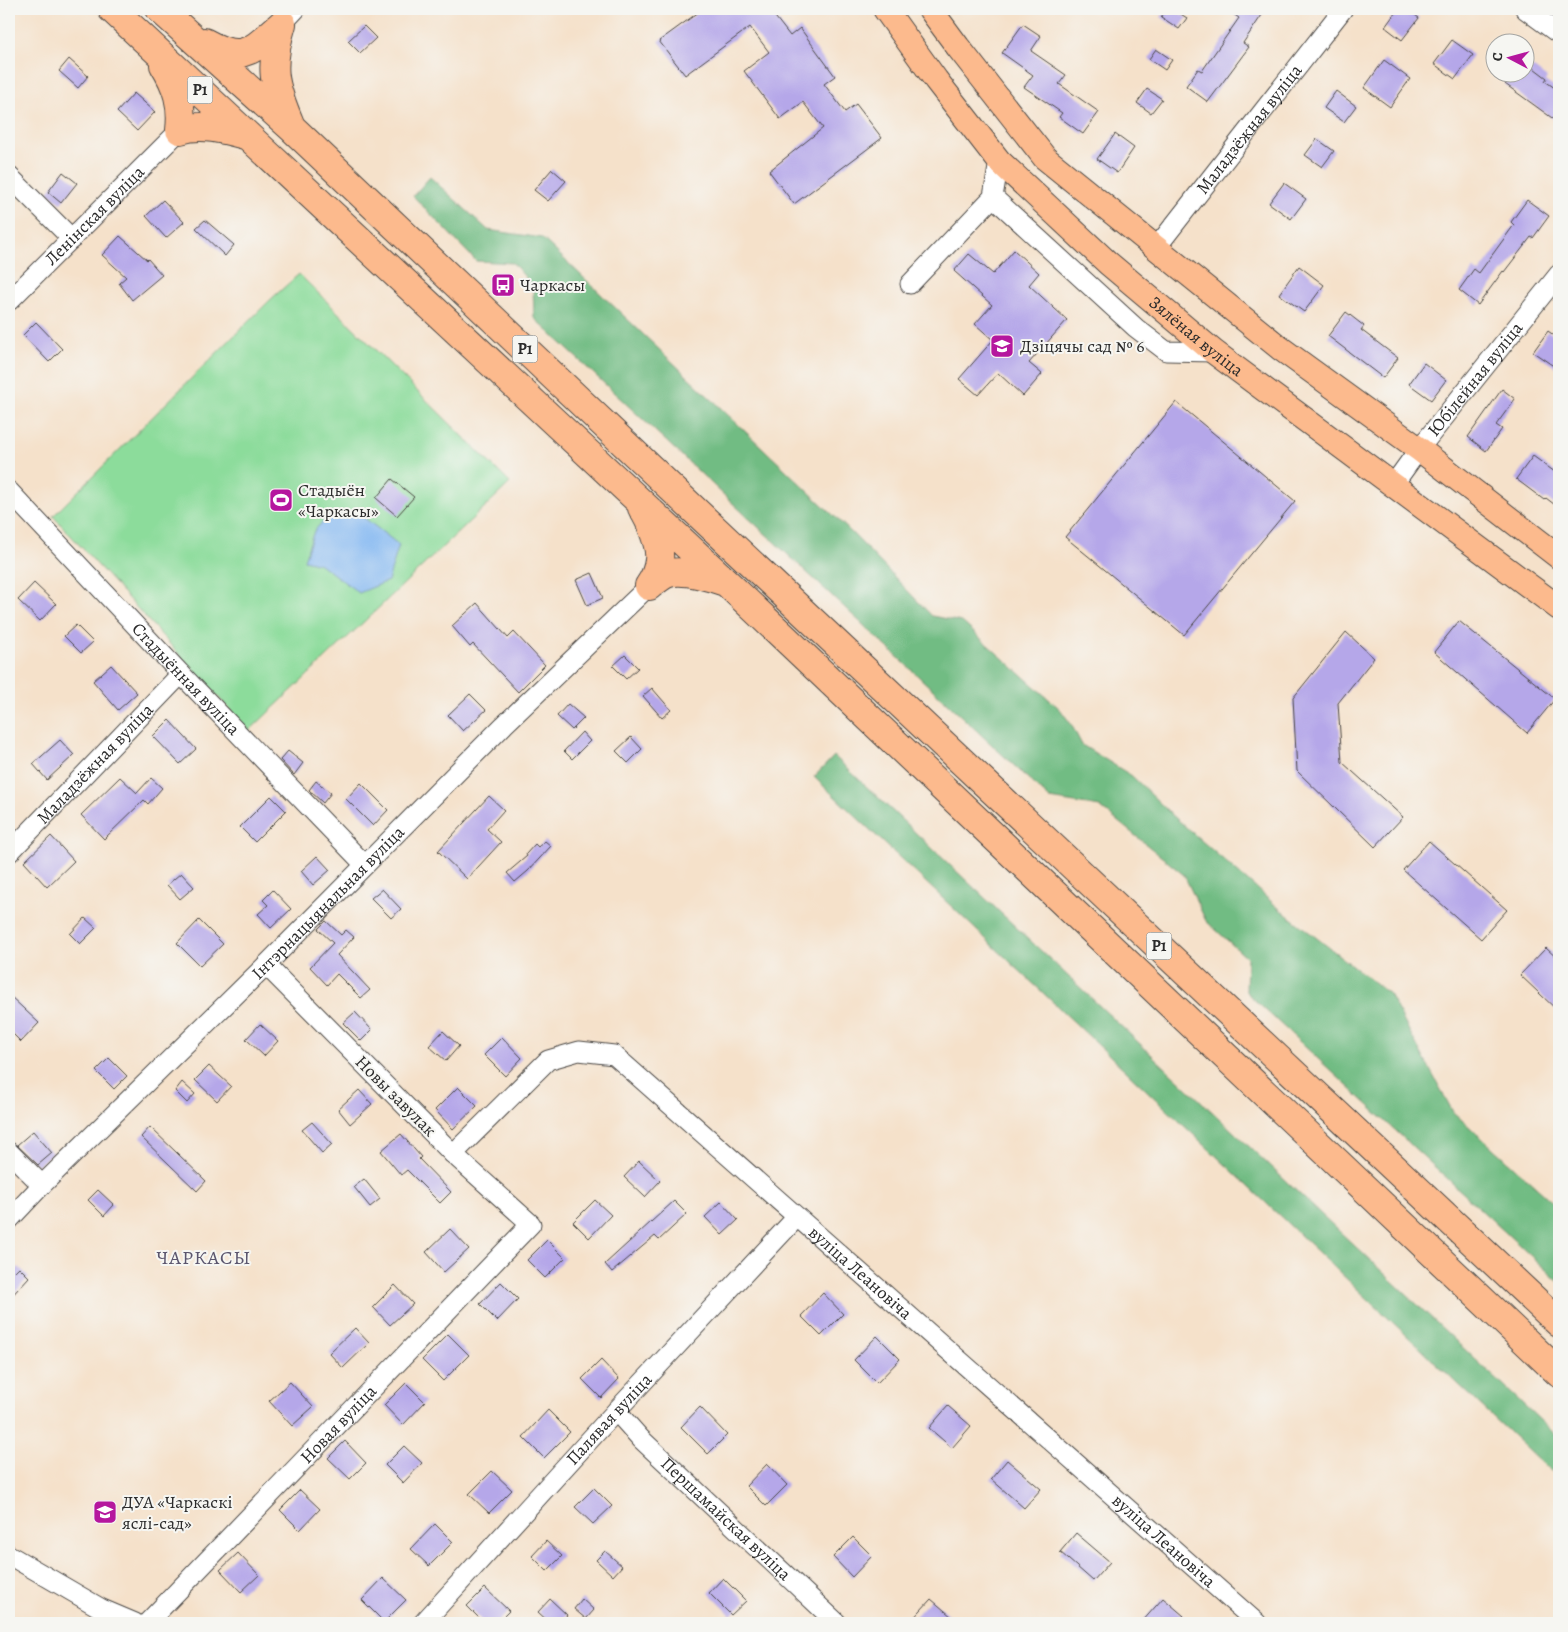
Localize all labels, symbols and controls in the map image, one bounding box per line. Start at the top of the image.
north arrow [1486,32,1536,82]
text: С [1488,51,1508,62]
street label: Маладзёжная вуліца [1191,59,1308,199]
road number: Р1 [188,76,212,104]
street label: Ленінская вуліца [39,160,150,271]
bus stop icon: Чаркасы [490,272,516,298]
place label: Чаркасы [520,273,585,297]
street label: Зялёная вуліца [1144,290,1249,382]
street label: Юбілейная вуліца [1422,316,1529,441]
school or university icon: Дзіцячы сад № 6 [989,333,1015,359]
place label: Дзіцячы сад № 6 [1020,334,1145,358]
road number: Р1 [512,336,538,362]
place label: Стадыён «Чаркасы» [298,478,379,523]
sports icon: Стадыён «Чаркасы» [268,487,294,513]
street label: Стадыённая вуліца [127,617,246,741]
street label: Маладзёжная вуліца [31,698,159,829]
street label: Інтэрнацыянальная вуліца [246,820,410,985]
road number: Р1 [1146,932,1172,959]
street label: Новы завулак [350,1050,442,1142]
street label: вуліца Леановіча [804,1220,918,1325]
district label: ЧАРКАСЫ [157,1244,251,1271]
street label: Палявая вуліца [561,1367,658,1470]
street label: Новая вуліца [295,1379,382,1469]
street label: Першамайская вуліца [656,1452,797,1586]
street label: вуліца Леановіча [1107,1489,1221,1594]
place label: ДУА «Чаркаскі яслі-сад» [122,1490,233,1535]
school or university icon: ДУА «Чаркаскі яслі-сад» [92,1499,118,1525]

